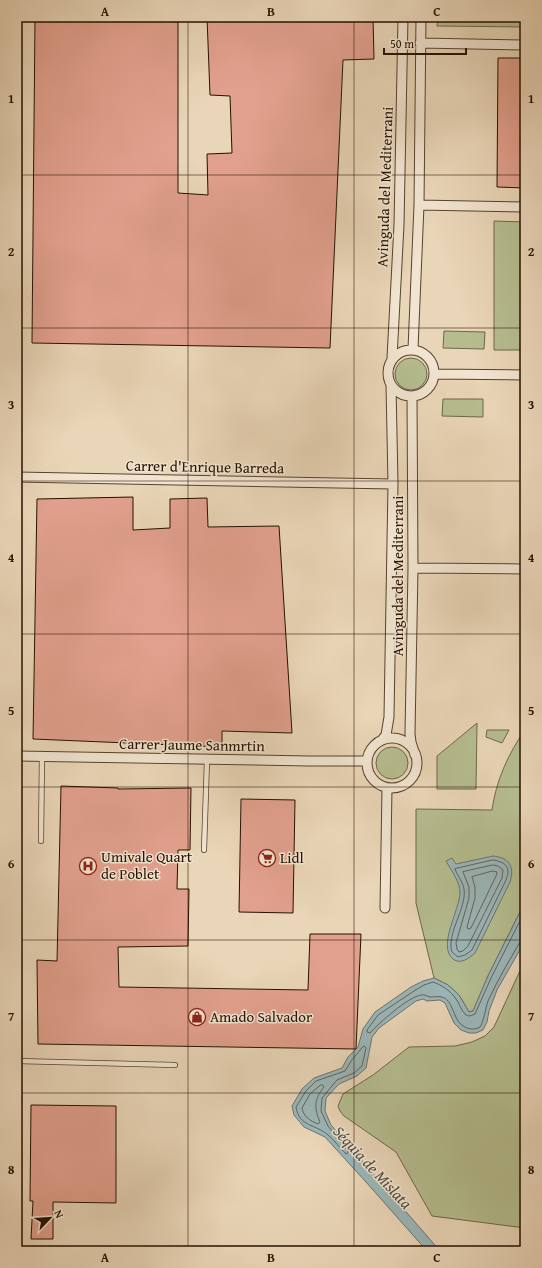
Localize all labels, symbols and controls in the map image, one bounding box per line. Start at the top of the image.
text: A [101,2,110,21]
text: B [267,2,275,21]
text: C [433,2,441,21]
scale bar [384,30,466,56]
text: 50 m [390,35,414,52]
text: 1 [8,89,14,108]
text: 1 [528,89,534,108]
street label: Avinguda del Mediterrani [371,106,398,268]
text: 2 [8,242,15,261]
text: 2 [528,242,535,261]
text: 3 [8,395,14,414]
text: 3 [528,395,534,414]
street label: Carrer d'Enrique Barreda [126,455,284,478]
street label: Avinguda del Mediterrani [387,496,408,656]
text: 4 [8,548,15,567]
text: 4 [528,548,535,567]
text: 5 [8,701,15,720]
text: 5 [528,701,535,720]
street label: Carrer Jaume Sanmrtin [119,733,266,756]
place label: Umivale Quart de Poblet [101,846,193,884]
place label: Lidl [280,847,304,868]
supermarket icon: Lidl [257,848,277,868]
text: 6 [8,854,15,873]
text: 6 [528,854,535,873]
hospital icon: Umivale Quart de Poblet [78,856,98,876]
place label: Amado Salvador [210,1006,312,1027]
text: 7 [8,1007,15,1026]
shop icon: Amado Salvador [187,1007,207,1027]
text: 7 [528,1007,535,1026]
water label: Séquia de Mislata [328,1120,419,1215]
text: 8 [8,1160,15,1179]
text: 8 [528,1160,535,1179]
north arrow [30,1198,70,1238]
text: N [50,1207,68,1221]
text: A [101,1248,110,1267]
text: B [267,1248,275,1267]
text: C [433,1248,441,1267]

